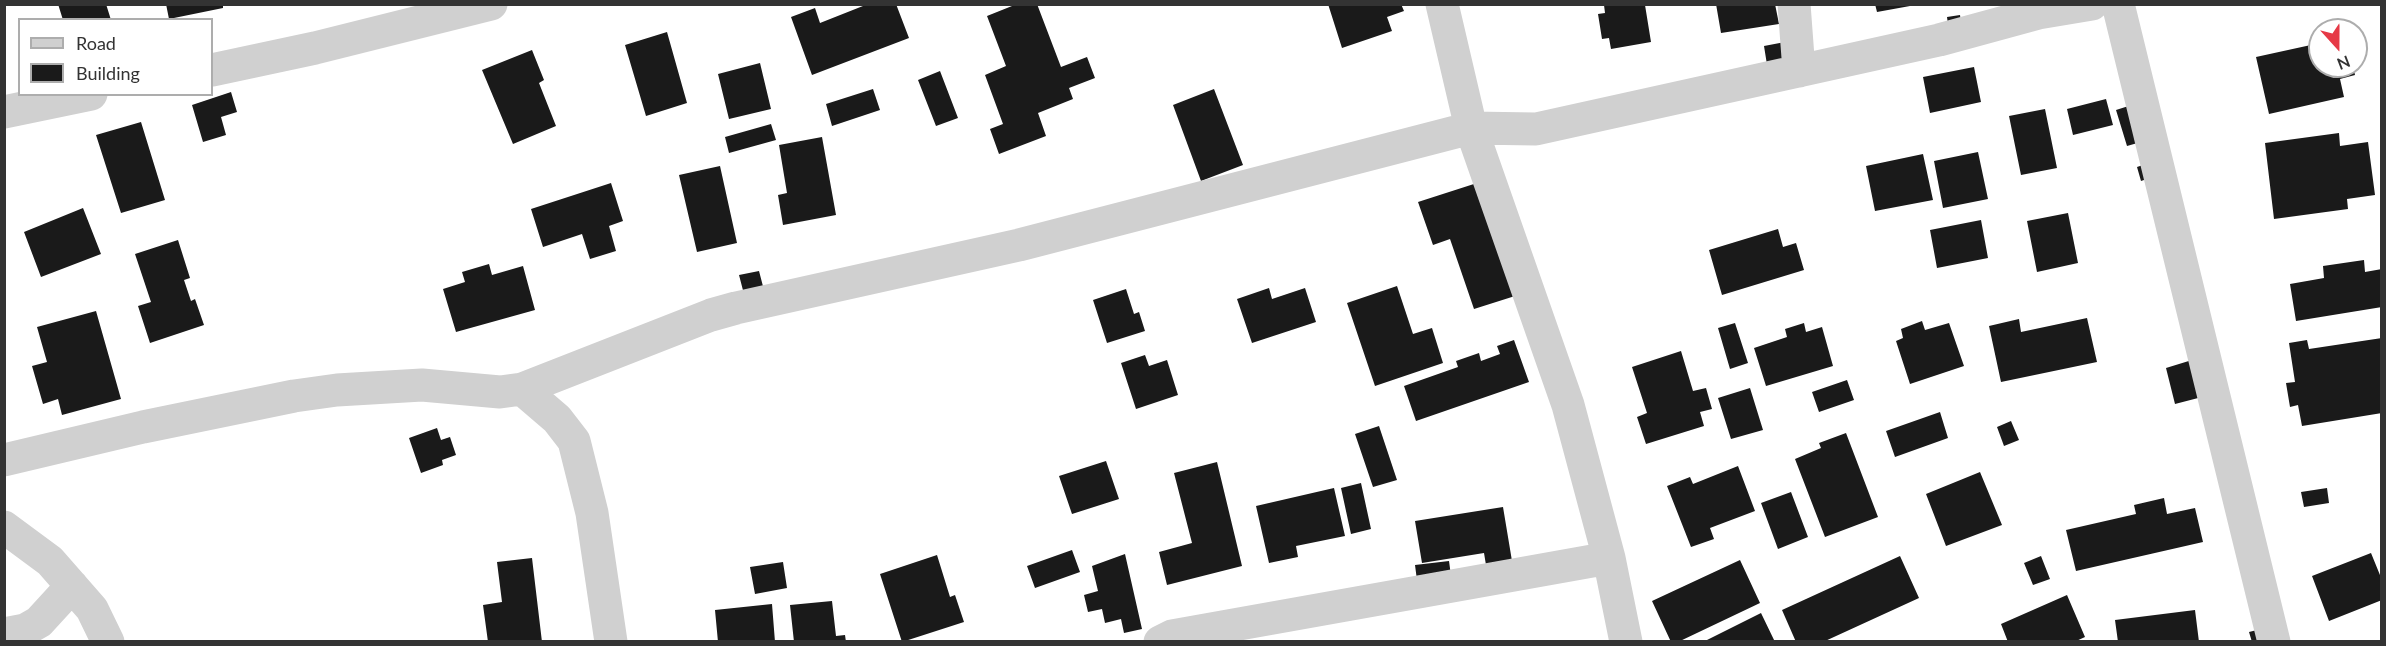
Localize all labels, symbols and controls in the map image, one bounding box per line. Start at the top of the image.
legend [18,18,213,96]
north arrow [2308,18,2368,78]
text: Road [76,32,116,54]
text: N [2335,52,2353,74]
text: Building [76,62,140,84]

